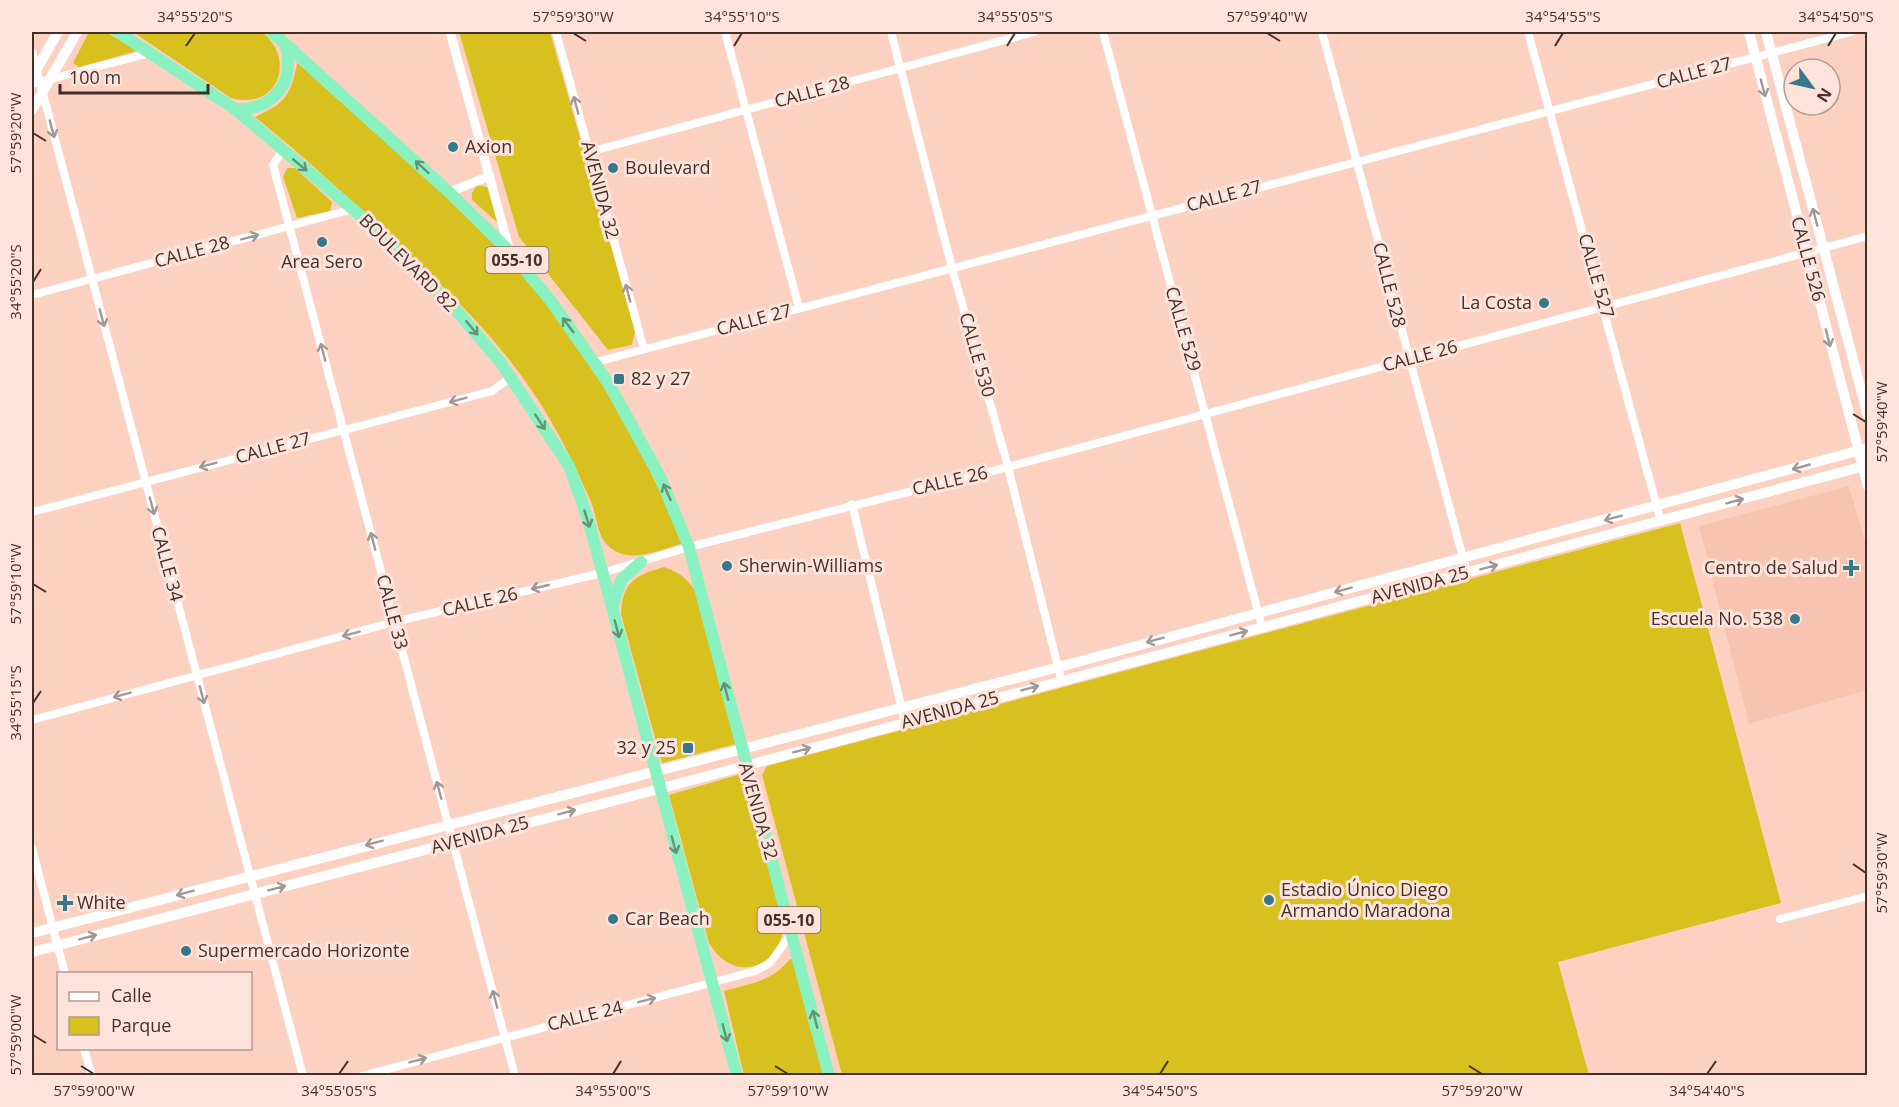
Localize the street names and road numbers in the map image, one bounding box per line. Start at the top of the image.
street label: CALLE 27 [1654,51,1734,94]
street label: CALLE 28 [772,70,852,113]
street label: AVENIDA 32 [576,138,626,241]
street label: CALLE 27 [1184,174,1264,217]
street label: BOULEVARD 82 [354,208,463,317]
street label: CALLE 526 [1786,214,1832,304]
street label: CALLE 28 [152,230,232,273]
street label: CALLE 527 [1573,231,1620,321]
street label: CALLE 528 [1368,240,1412,330]
road number: 055-10 [486,247,548,273]
street label: CALLE 529 [1160,284,1207,374]
street label: CALLE 27 [714,298,794,341]
street label: CALLE 530 [954,310,1001,400]
street label: CALLE 26 [1380,334,1460,377]
street label: CALLE 27 [233,426,313,469]
street label: CALLE 26 [910,460,990,500]
street label: CALLE 34 [146,524,189,604]
street label: AVENIDA 25 [1368,559,1471,609]
street label: CALLE 33 [371,572,414,652]
street label: CALLE 26 [440,581,520,621]
street label: AVENIDA 25 [898,684,1001,734]
street label: AVENIDA 32 [734,759,784,862]
street label: AVENIDA 25 [428,809,531,859]
road number: 055-10 [758,907,820,933]
street label: CALLE 24 [545,994,625,1036]

